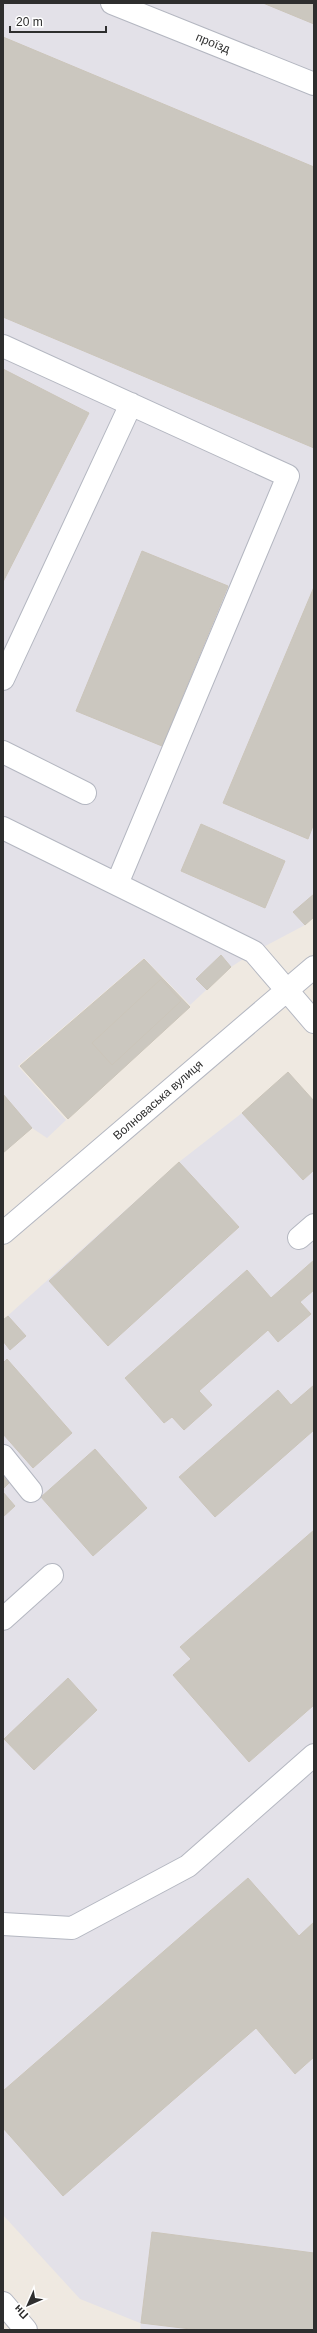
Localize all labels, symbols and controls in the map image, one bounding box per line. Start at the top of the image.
scale bar [10,8,106,34]
text: 20 m [16,15,43,29]
street label: проїзд [194,30,232,56]
street label: Волноваська вулиця [110,1057,206,1143]
north arrow [8,2285,48,2325]
text: Пн [12,2303,30,2321]

